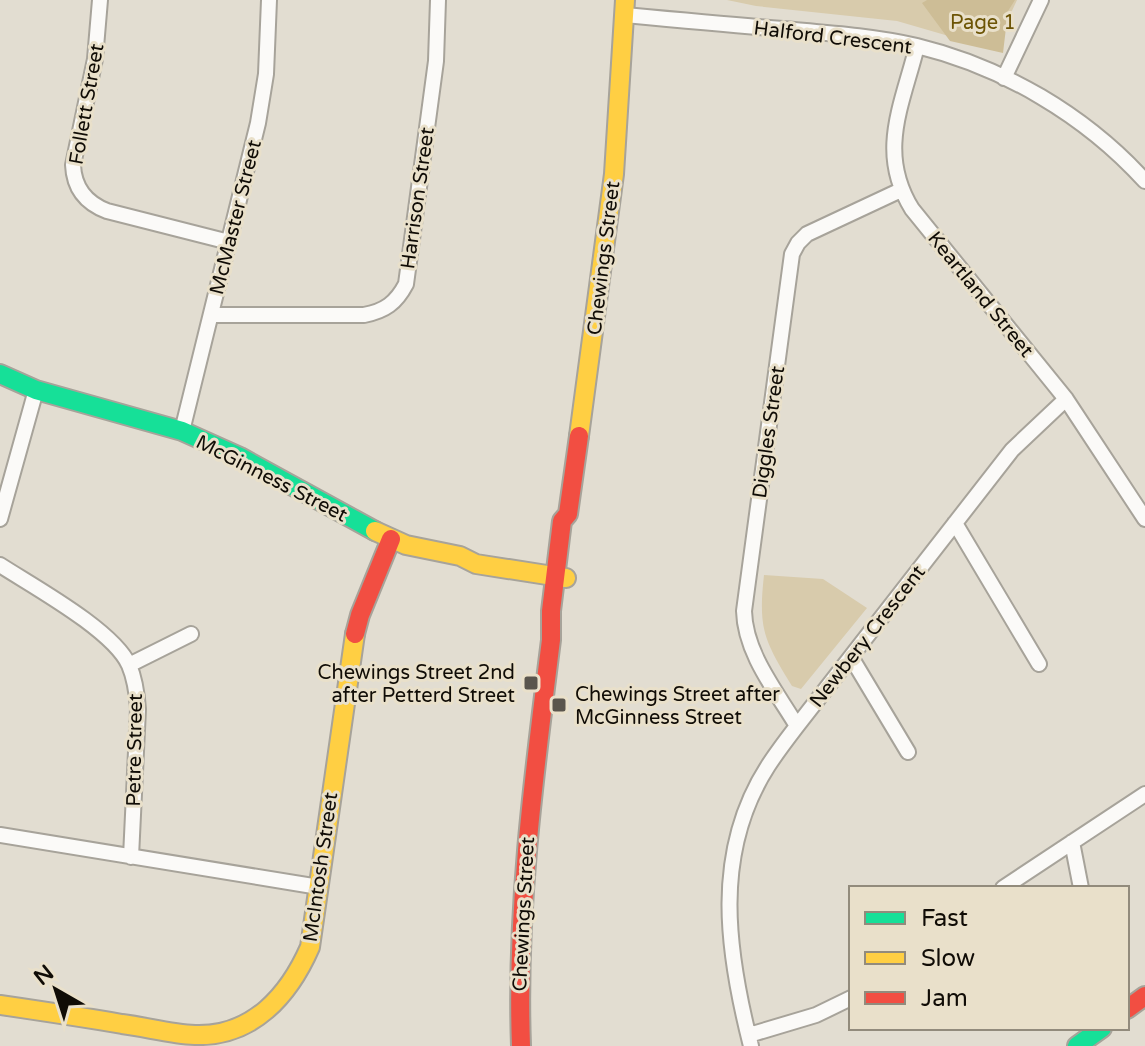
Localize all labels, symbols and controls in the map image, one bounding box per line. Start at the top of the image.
park label: Page 1 [950,11,1016,35]
street label: Halford Crescent [752,16,914,60]
street label: Follett Street [65,41,109,167]
street label: Harrison Street [396,125,440,271]
street label: McMaster Street [205,137,267,297]
street label: Chewings Street [583,179,625,336]
street label: Keartland Street [922,227,1038,363]
street label: Diggles Street [748,364,790,500]
street label: McGinness Street [192,430,352,528]
street label: Newbery Crescent [805,560,931,713]
place label: Chewings Street 2nd after Petterd Street [318,661,515,708]
marker: Chewings Street 2nd after Petterd Street [522,674,540,692]
place label: Chewings Street after McGinness Street [575,683,780,730]
street label: Petre Street [122,693,148,807]
marker: Chewings Street after McGinness Street [550,696,568,714]
street label: McIntosh Street [299,790,343,944]
street label: Chewings Street [508,836,540,992]
legend [849,886,1129,1030]
text: Fast [921,904,968,933]
text: Slow [921,944,975,973]
north arrow [16,950,96,1030]
text: N [29,960,59,991]
text: Jam [921,984,968,1013]

